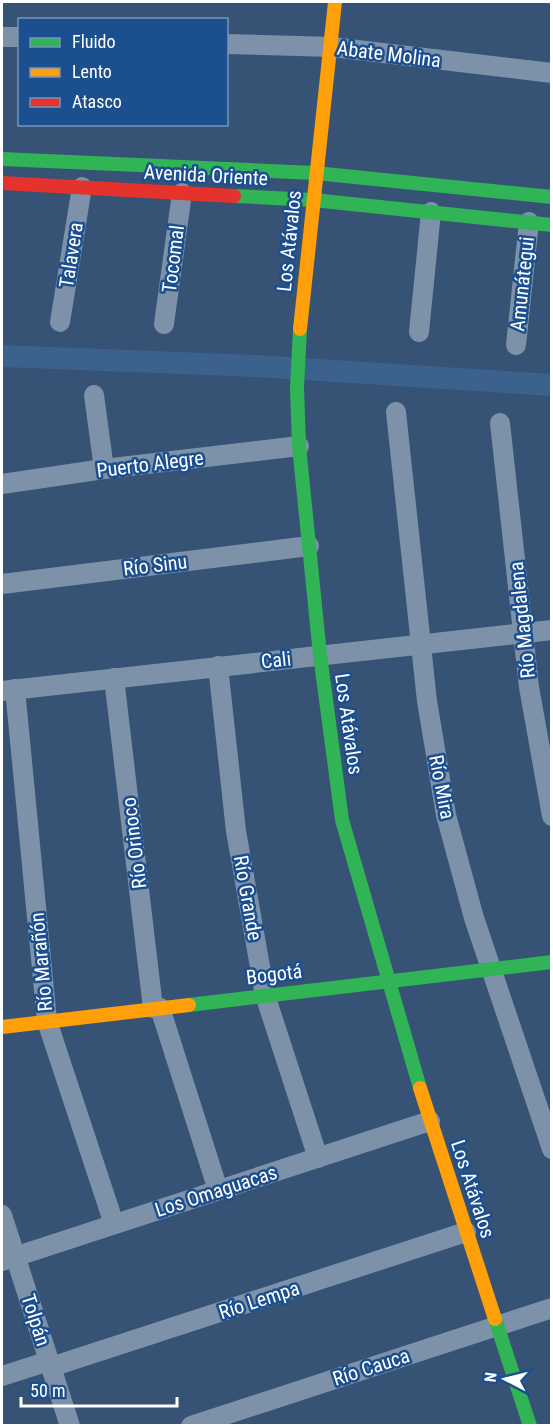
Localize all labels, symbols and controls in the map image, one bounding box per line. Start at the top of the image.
legend [18,18,228,126]
text: Fluido [72,31,116,52]
street label: Abate Molina [336,36,442,72]
text: Lento [72,61,112,82]
text: Atasco [72,91,122,112]
street label: Avenida Oriente [143,160,269,190]
street label: Los Atávalos [272,189,306,293]
street label: Talavera [54,221,88,289]
street label: Tocomal [157,224,189,294]
street label: Amunátegui [505,236,539,332]
street label: Puerto Alegre [95,446,205,482]
street label: Río Sinu [122,549,188,581]
street label: Río Magdalena [504,560,540,680]
street label: Cali [260,646,292,674]
street label: Los Atávalos [330,672,368,776]
street label: Río Mira [424,753,460,821]
street label: Río Orinoco [117,796,151,890]
street label: Río Grande [229,854,267,942]
street label: Río Marañón [25,911,57,1013]
street label: Bogotá [245,959,303,989]
street label: Los Atávalos [446,1137,500,1241]
street label: Los Omaguacas [152,1160,280,1222]
street label: Río Lempa [216,1276,302,1324]
street label: Tolpán [16,1291,56,1349]
street label: Río Cauca [330,1343,412,1391]
north arrow [475,1349,535,1409]
scale bar [21,1370,177,1408]
text: N [481,1371,501,1383]
text: 50 m [30,1380,65,1401]

